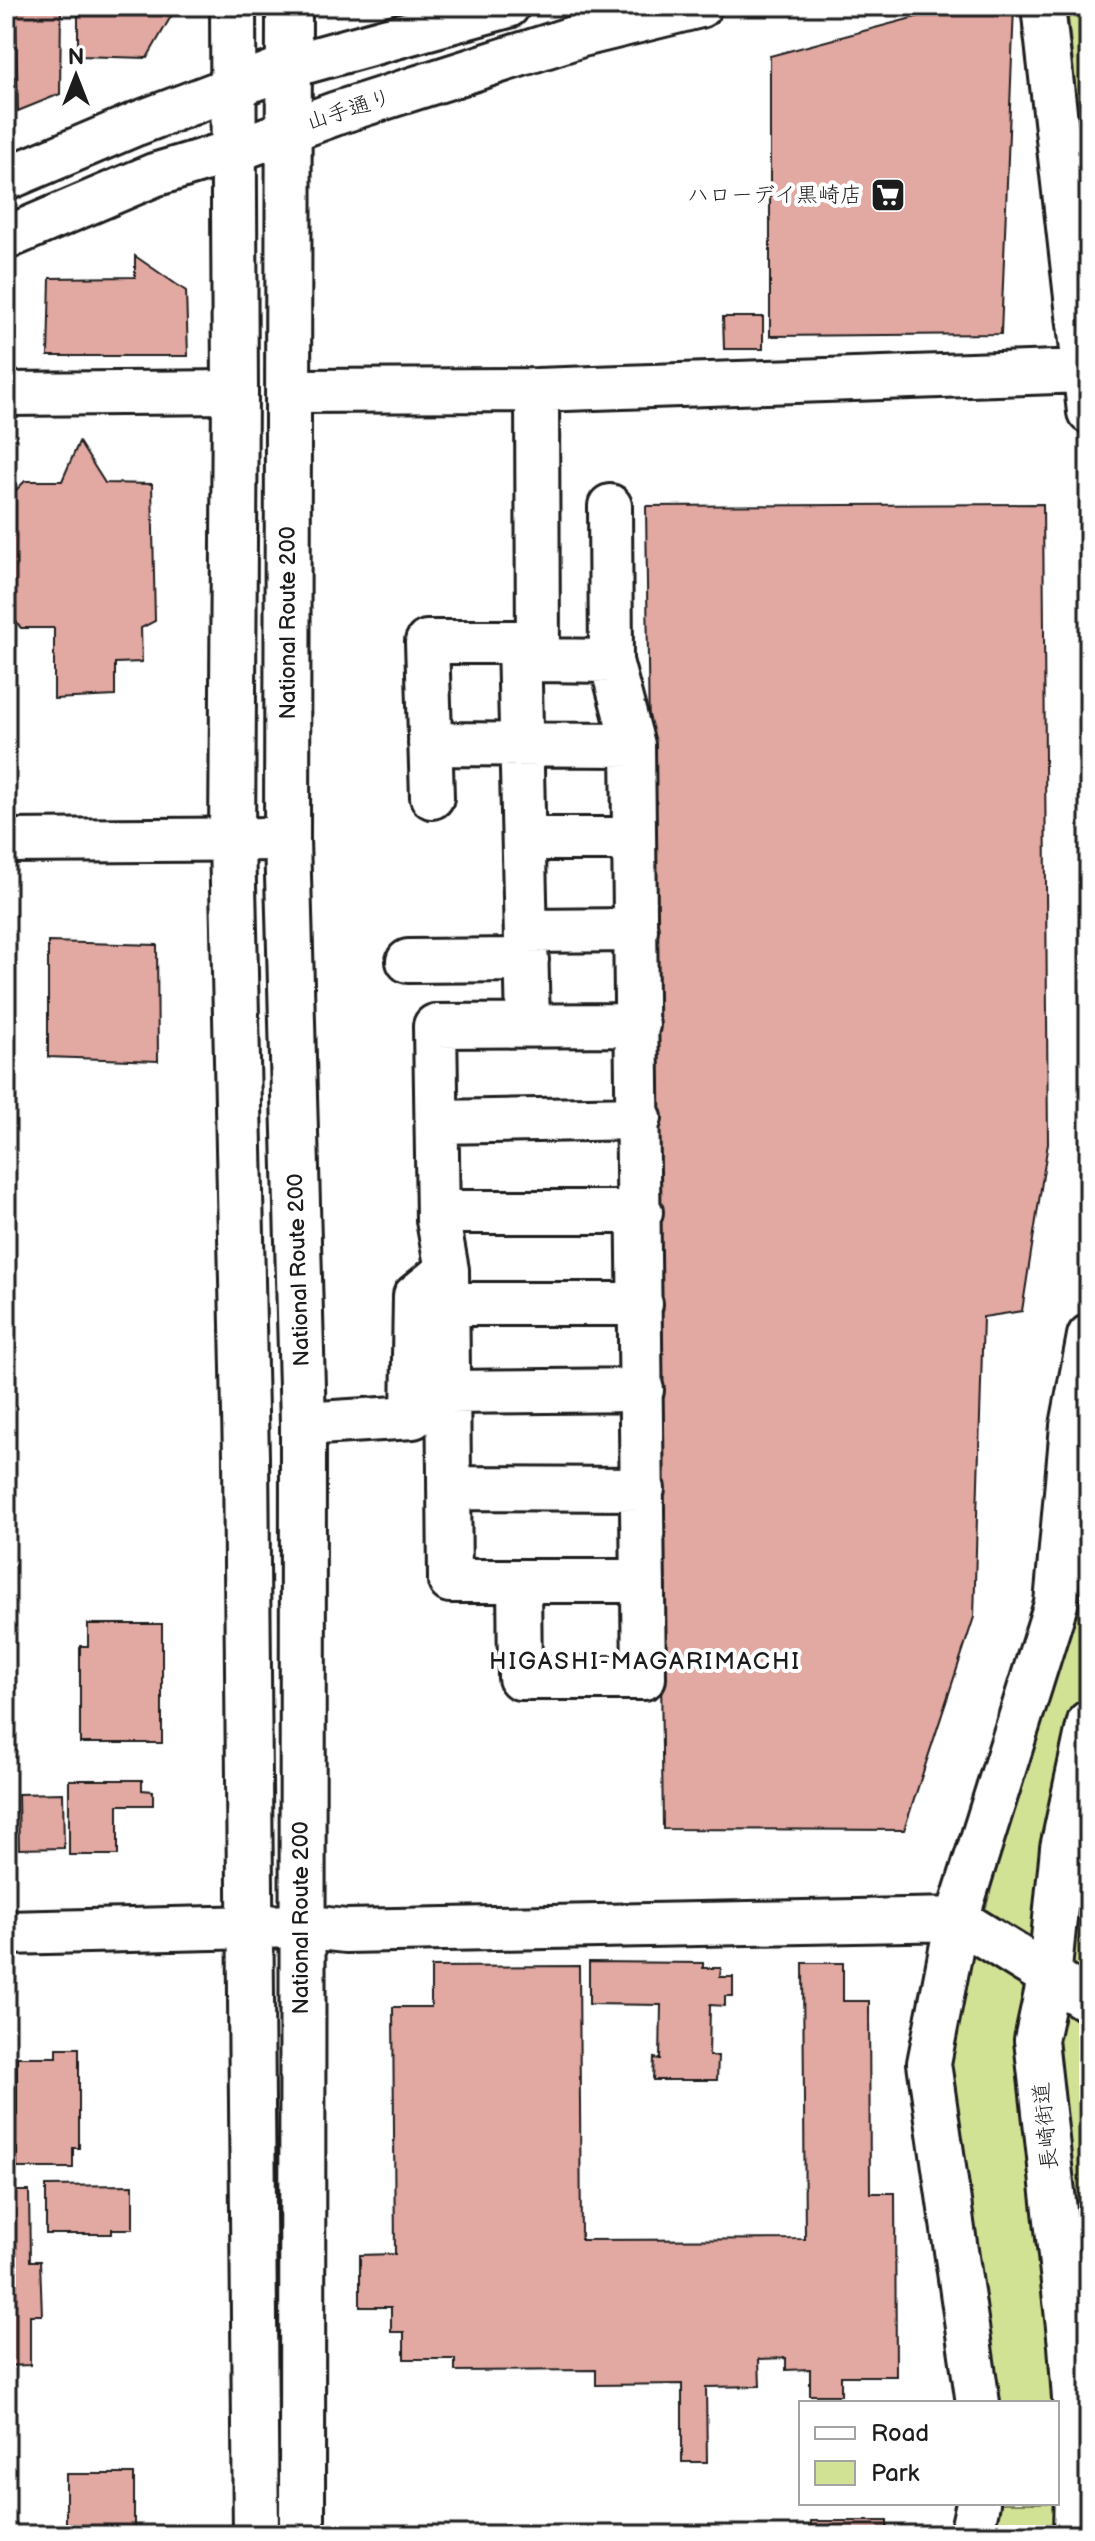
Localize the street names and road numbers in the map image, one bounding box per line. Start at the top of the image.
street label: 山手通り [303,84,395,136]
street label: National Route 200 [275,526,302,720]
street label: National Route 200 [282,1173,316,1367]
street label: National Route 200 [288,1821,315,2015]
street label: 長崎街道 [1028,2081,1064,2171]

